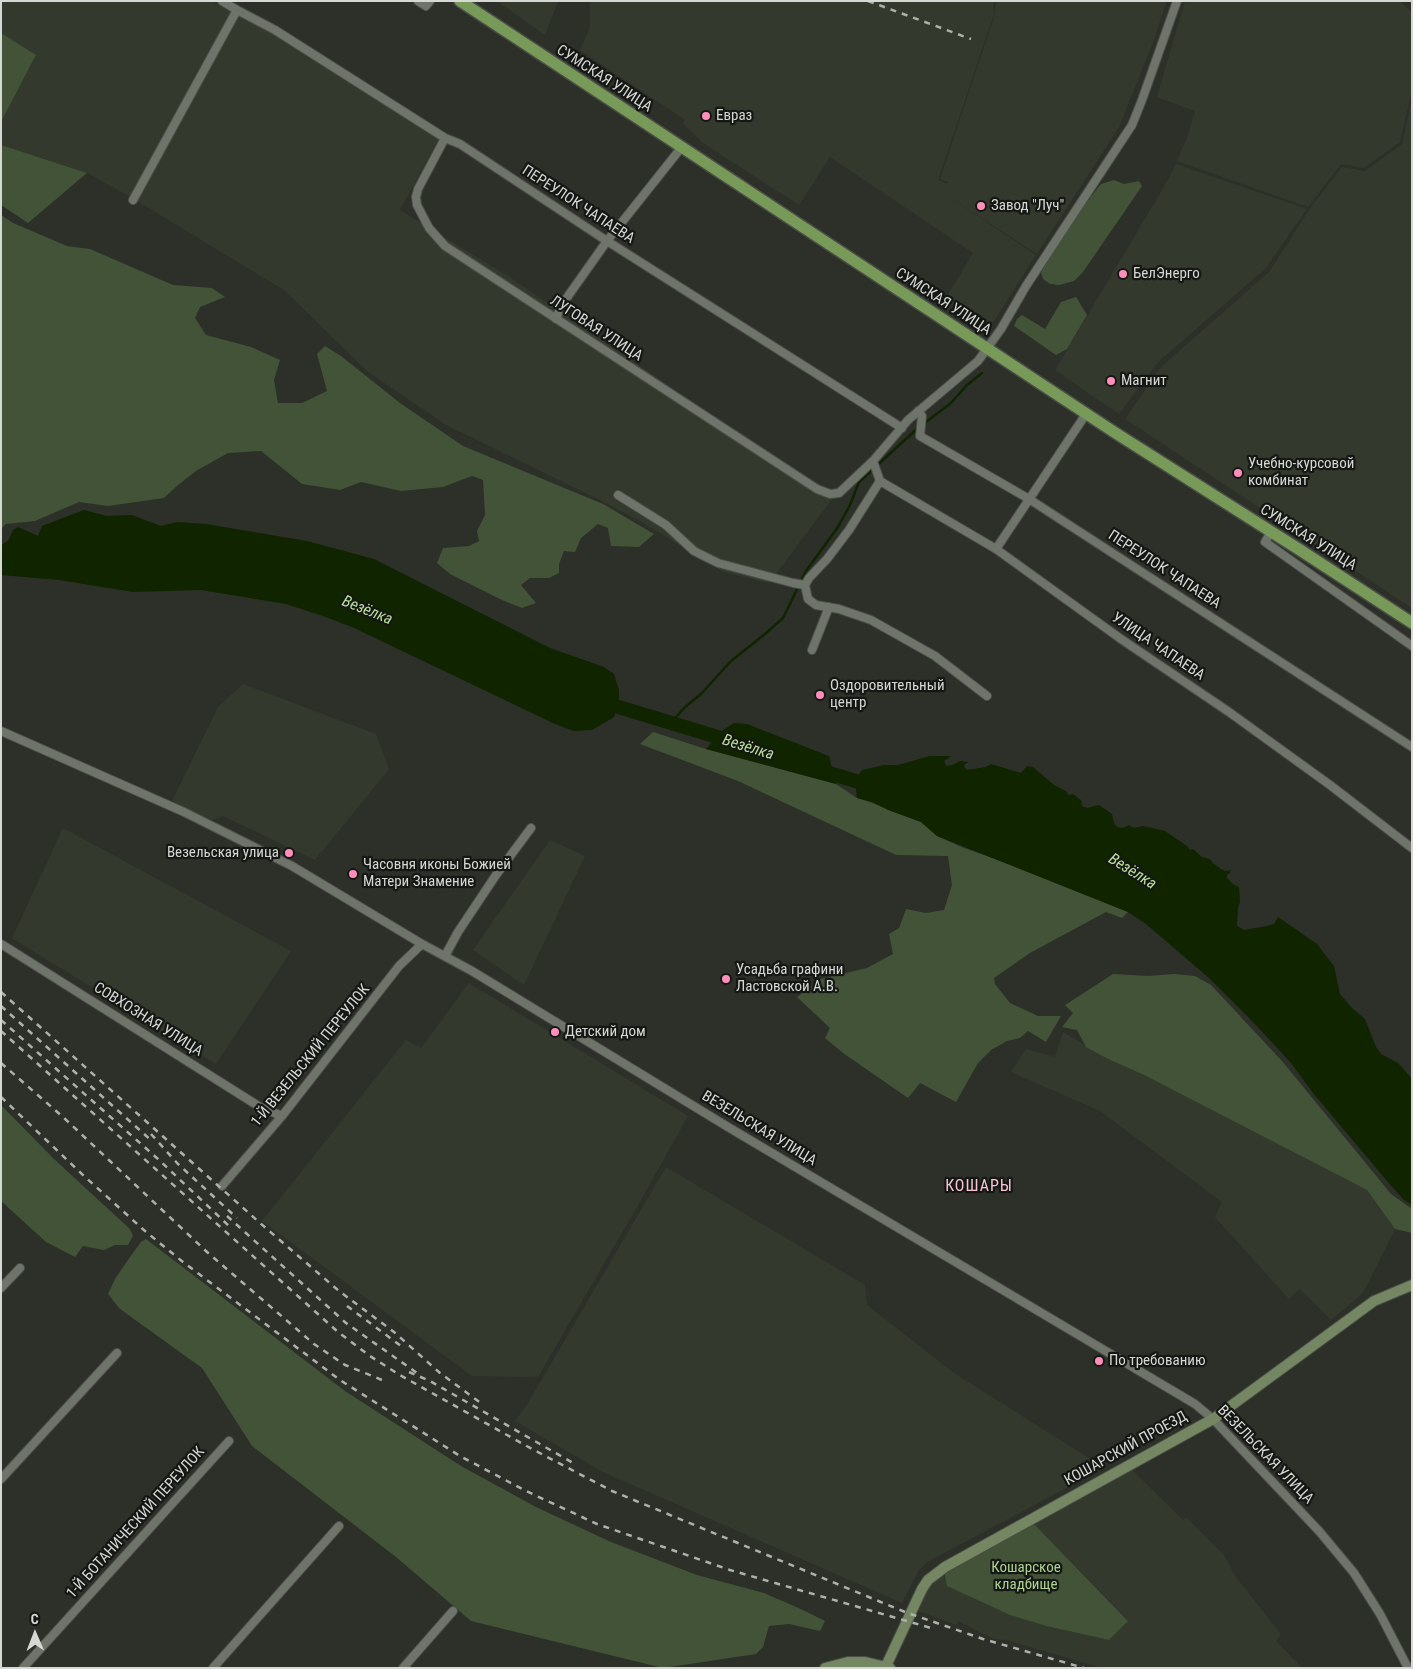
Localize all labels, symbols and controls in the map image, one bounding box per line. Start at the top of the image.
street label: СУМСКАЯ УЛИЦА [553,41,655,117]
place label: Евраз [716,107,752,125]
marker: Евраз [700,110,712,122]
street label: ПЕРЕУЛОК ЧАПАЕВА [518,162,638,248]
place label: Завод "Луч" [991,197,1064,215]
marker: Завод "Луч" [975,200,987,212]
street label: СУМСКАЯ УЛИЦА [892,264,994,340]
place label: БелЭнерго [1133,265,1200,283]
marker: БелЭнерго [1117,268,1129,280]
street label: ЛУГОВАЯ УЛИЦА [546,292,646,366]
place label: Магнит [1121,372,1167,390]
marker: Магнит [1105,375,1117,387]
place label: Учебно-курсовой комбинат [1248,455,1354,490]
marker: Учебно-курсовой комбинат [1232,467,1244,479]
street label: СУМСКАЯ УЛИЦА [1256,501,1360,575]
street label: ПЕРЕУЛОК ЧАПАЕВА [1104,527,1224,613]
water label: Везёлка [339,592,395,630]
street label: УЛИЦА ЧАПАЕВА [1108,609,1208,685]
place label: Оздоровительный центр [830,677,945,712]
marker: Оздоровительный центр [814,689,826,701]
water label: Везёлка [720,731,776,765]
place label: Везельская улица [167,844,279,862]
marker: Везельская улица [283,847,295,859]
water label: Везёлка [1105,850,1159,894]
place label: Часовня иконы Божией Матери Знамение [363,856,511,891]
marker: Часовня иконы Божией Матери Знамение [347,868,359,880]
place label: Усадьба графини Ластовской А.В. [736,961,843,996]
marker: Усадьба графини Ластовской А.В. [720,973,732,985]
street label: СОВХОЗНАЯ УЛИЦА [90,979,206,1061]
street label: 1-Й ВЕЗЕЛЬСКИЙ ПЕРЕУЛОК [248,981,374,1131]
place label: Детский дом [565,1023,646,1041]
marker: Детский дом [549,1026,561,1038]
street label: ВЕЗЕЛЬСКАЯ УЛИЦА [698,1088,820,1170]
district label: КОШАРЫ [944,1177,1014,1197]
place label: По требованию [1109,1352,1205,1370]
marker: По требованию [1093,1355,1105,1367]
street label: ВЕЗЕЛЬСКАЯ УЛИЦА [1213,1402,1317,1508]
street label: КОШАРСКИЙ ПРОЕЗД [1062,1408,1190,1490]
street label: 1-Й БОТАНИЧЕСКИЙ ПЕРЕУЛОК [63,1444,209,1602]
park label: Кошарское кладбище [991,1559,1061,1594]
north arrow [10,1609,60,1659]
text: С [31,1611,39,1627]

